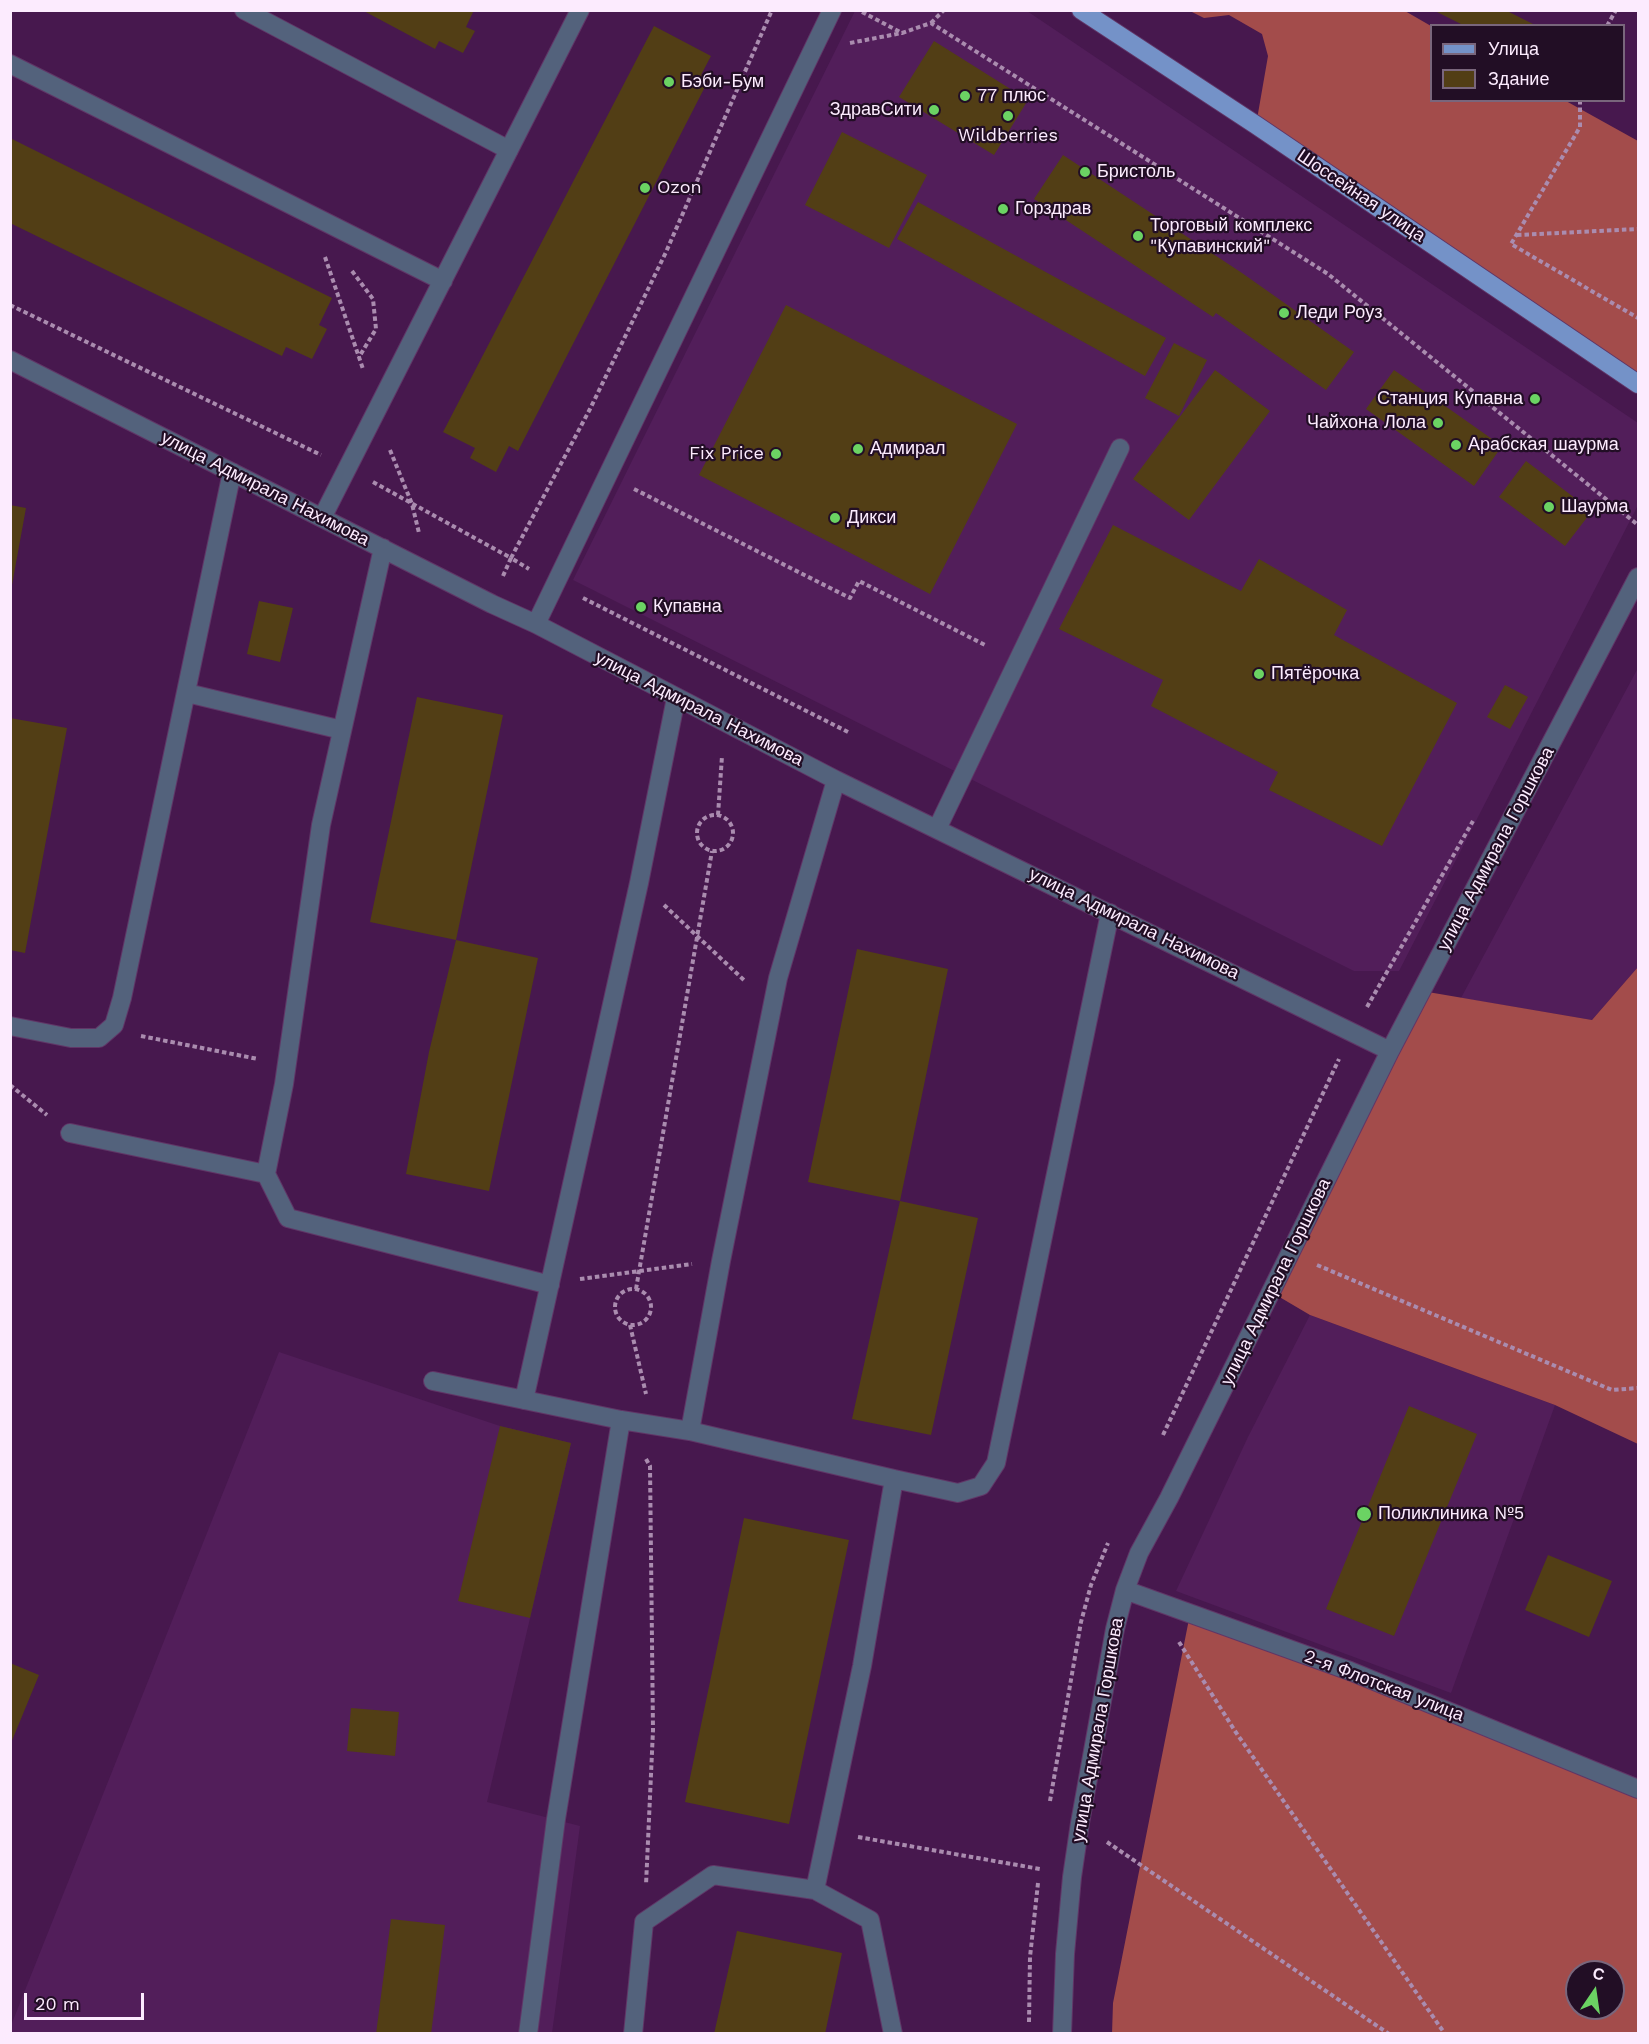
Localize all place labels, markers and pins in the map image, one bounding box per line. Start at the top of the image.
place label: Бэби-Бум [681,71,764,93]
marker: Бэби-Бум [662,75,676,89]
place label: 77 плюс [977,85,1046,107]
marker: 77 плюс [958,89,972,103]
place label: ЗдравСити [830,99,922,121]
marker: ЗдравСити [927,103,941,117]
marker: Wildberries [1001,109,1015,123]
place label: Wildberries [958,125,1058,147]
place label: Бристоль [1097,161,1175,183]
marker: Бристоль [1078,165,1092,179]
place label: Ozon [657,177,702,199]
marker: Ozon [638,181,652,195]
place label: Горздрав [1015,198,1091,220]
marker: Горздрав [996,202,1010,216]
place label: Торговый комплекс "Купавинский" [1150,215,1312,258]
marker: Торговый комплекс "Купавинский" [1131,229,1145,243]
place label: Леди Роуз [1296,302,1382,324]
marker: Леди Роуз [1277,306,1291,320]
place label: Станция Купавна [1377,388,1523,410]
marker: Станция Купавна [1528,392,1542,406]
place label: Чайхона Лола [1307,412,1426,434]
marker: Чайхона Лола [1431,416,1445,430]
place label: Арабская шаурма [1468,434,1619,456]
place label: Адмирал [870,438,945,460]
marker: Арабская шаурма [1449,438,1463,452]
marker: Адмирал [851,442,865,456]
place label: Fix Price [689,443,764,465]
marker: Fix Price [769,447,783,461]
place label: Шаурма [1561,496,1628,518]
marker: Шаурма [1542,500,1556,514]
place label: Дикси [847,507,896,529]
marker: Дикси [828,511,842,525]
place label: Купавна [653,596,722,618]
marker: Купавна [634,600,648,614]
place label: Пятёрочка [1271,663,1359,685]
marker: Пятёрочка [1252,667,1266,681]
place label: Поликлиника №5 [1378,1503,1524,1525]
marker: Поликлиника №5 [1355,1505,1373,1523]

